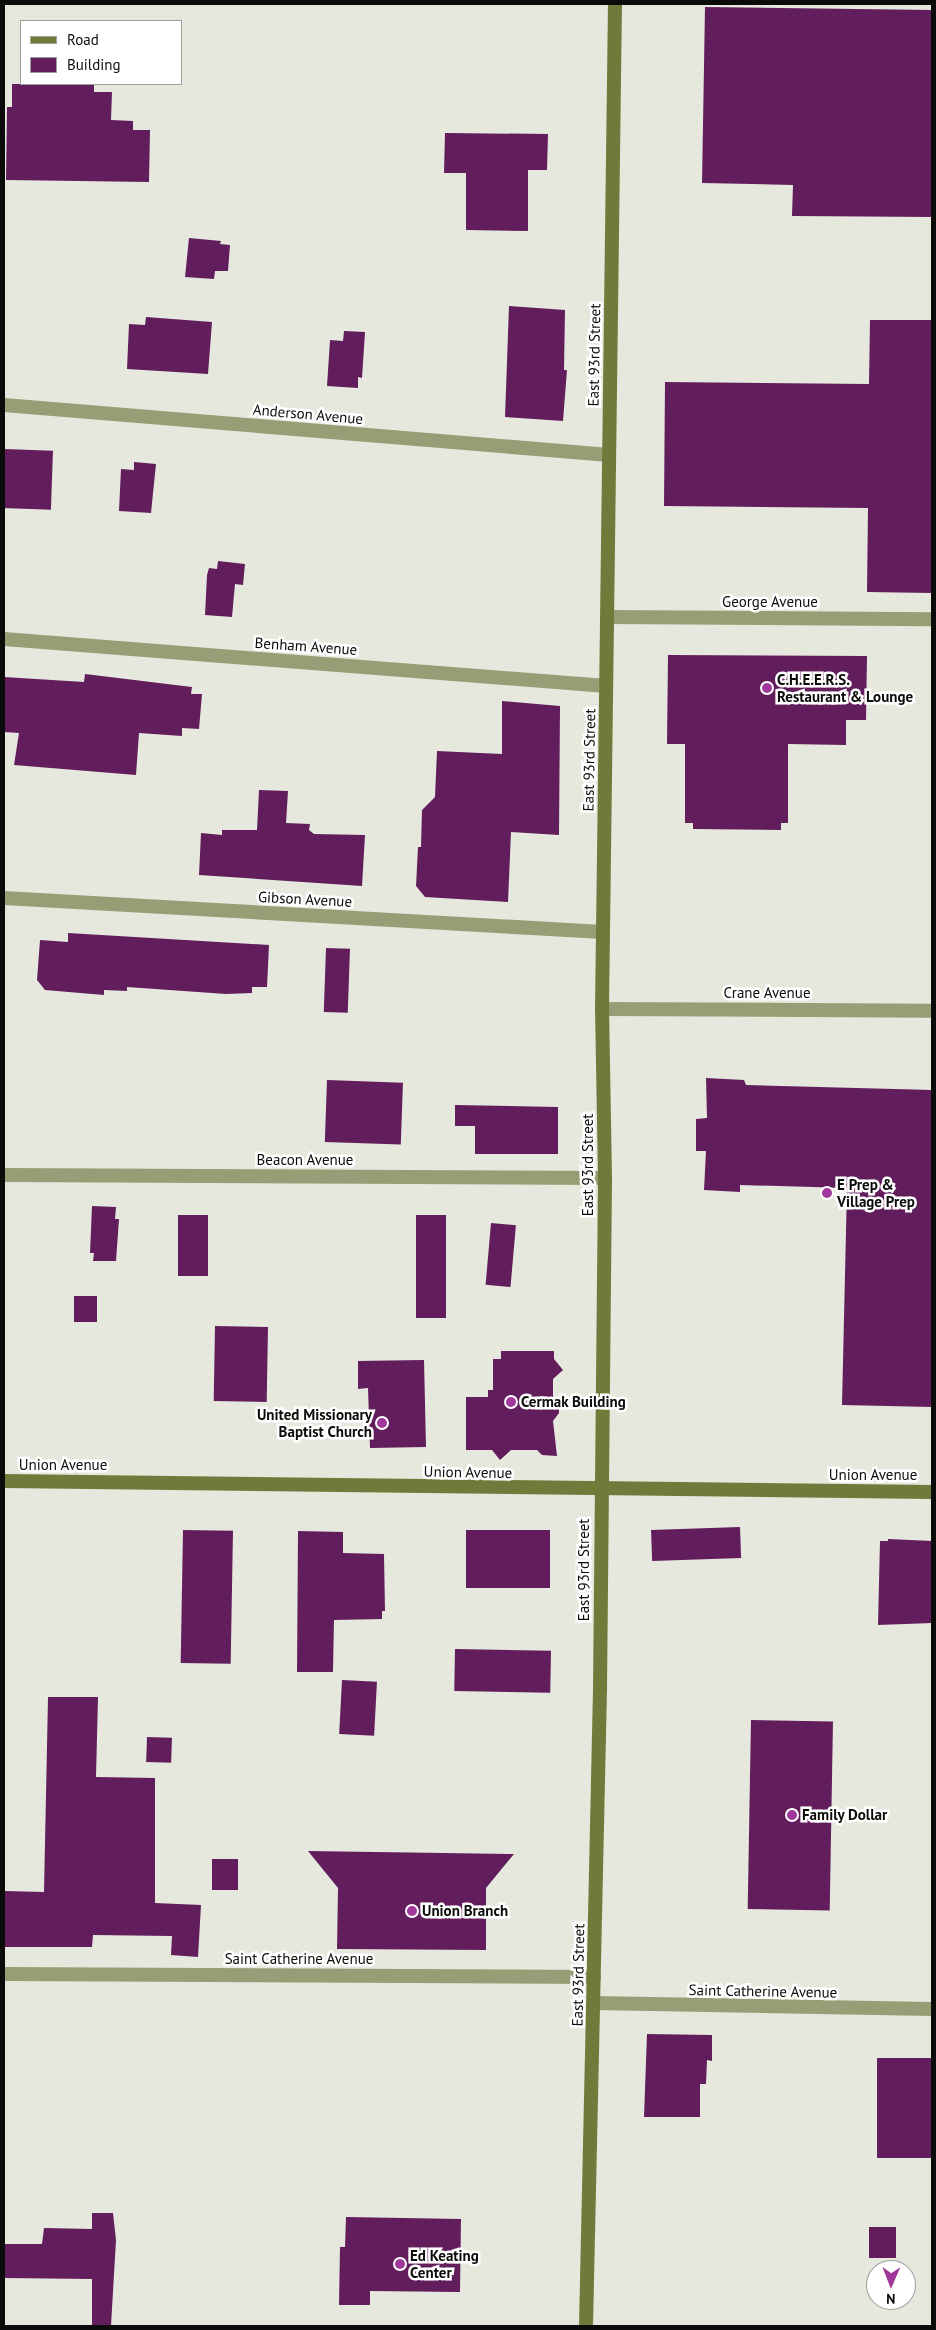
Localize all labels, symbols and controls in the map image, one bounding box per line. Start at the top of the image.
legend [20,20,182,85]
text: Road [67,30,99,49]
text: Building [67,55,121,74]
street label: East 93rd Street [584,303,604,407]
street label: Anderson Avenue [252,400,364,428]
street label: George Avenue [722,593,818,611]
street label: Benham Avenue [254,633,358,659]
place label: C.H.E.E.R.S. Restaurant & Lounge [777,670,913,705]
marker: C.H.E.E.R.S. Restaurant & Lounge [761,682,773,694]
street label: East 93rd Street [579,708,599,812]
street label: Gibson Avenue [257,888,353,910]
street label: Crane Avenue [723,984,811,1002]
street label: East 93rd Street [579,1114,597,1216]
street label: Beacon Avenue [256,1151,354,1169]
place label: E Prep & Village Prep [837,1175,915,1210]
marker: E Prep & Village Prep [821,1187,833,1199]
place label: Cermak Building [521,1393,626,1411]
marker: Cermak Building [505,1396,517,1408]
place label: United Missionary Baptist Church [257,1405,372,1440]
marker: United Missionary Baptist Church [376,1417,388,1429]
street label: Union Avenue [18,1456,108,1474]
street label: Union Avenue [423,1462,513,1482]
street label: Union Avenue [828,1466,918,1484]
street label: East 93rd Street [575,1519,593,1621]
place label: Family Dollar [802,1806,888,1824]
marker: Family Dollar [786,1809,798,1821]
place label: Union Branch [422,1902,508,1920]
marker: Union Branch [406,1905,418,1917]
street label: East 93rd Street [568,1923,588,2027]
street label: Saint Catherine Avenue [224,1950,374,1968]
street label: Saint Catherine Avenue [688,1981,838,2001]
place label: Ed Keating Center [410,2246,479,2281]
marker: Ed Keating Center [394,2258,406,2270]
north arrow [866,2260,916,2310]
text: N [886,2290,896,2308]

